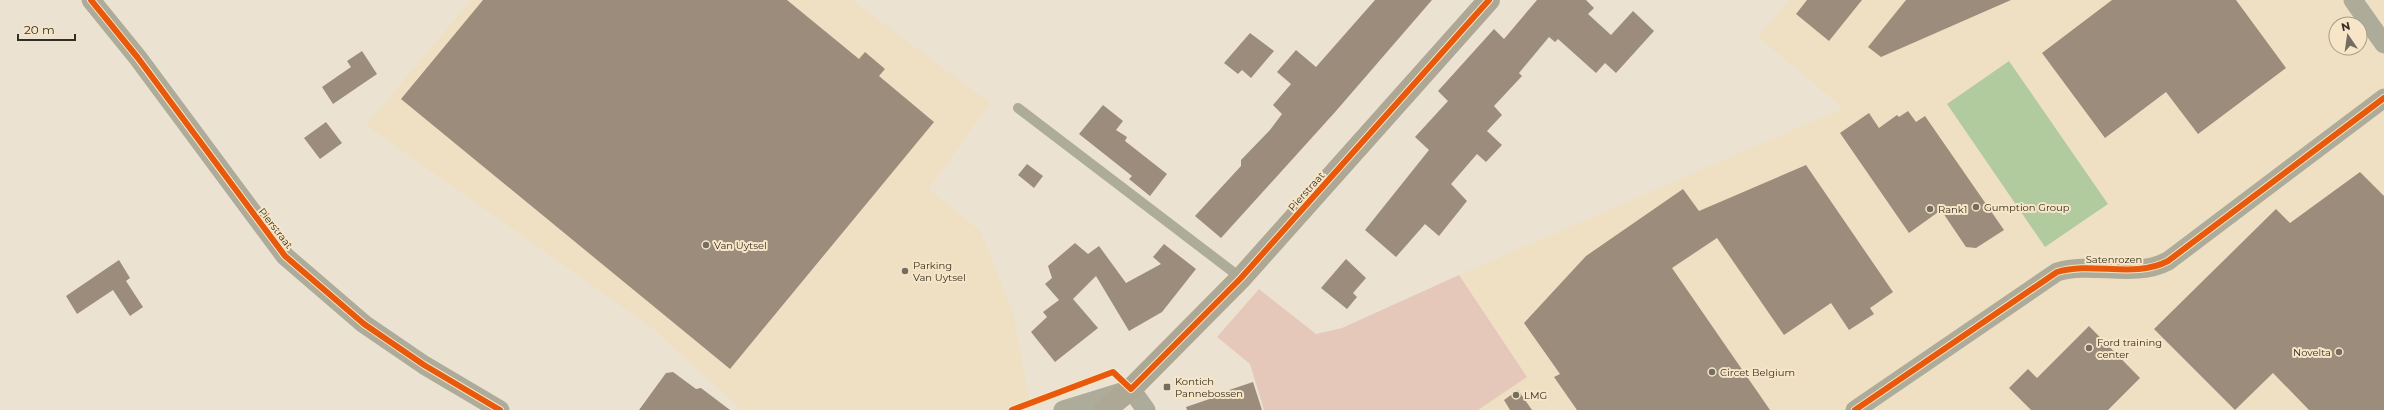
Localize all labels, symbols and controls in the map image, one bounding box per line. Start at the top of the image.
scale bar [18,16,75,42]
north arrow [2328,16,2368,56]
text: N [2340,18,2352,34]
text: 20 m [24,22,55,37]
street label: Pierstraat [1285,169,1327,214]
place label: Gumption Group [1984,201,2070,214]
marker: Gumption Group [1971,202,1981,212]
place label: Rank1 [1938,203,1967,216]
marker: Rank1 [1925,204,1935,214]
street label: Pierstraat [256,205,296,251]
place label: Van Uytsel [714,239,767,252]
marker: Van Uytsel [701,240,711,250]
street label: Satenrozen [2086,253,2142,266]
place label: Parking Van Uytsel [913,259,966,284]
marker: Parking Van Uytsel [900,266,910,276]
place label: Ford training center [2097,336,2162,361]
marker: Ford training center [2084,343,2094,353]
place label: Novelta [2293,346,2331,359]
marker: Novelta [2334,347,2344,357]
place label: Circet Belgium [1720,366,1795,379]
marker: Circet Belgium [1707,367,1717,377]
place label: Kontich Pannebossen [1175,375,1243,400]
marker: Kontich Pannebossen [1162,382,1172,392]
place label: LMG [1524,389,1547,402]
marker: LMG [1511,390,1521,400]

